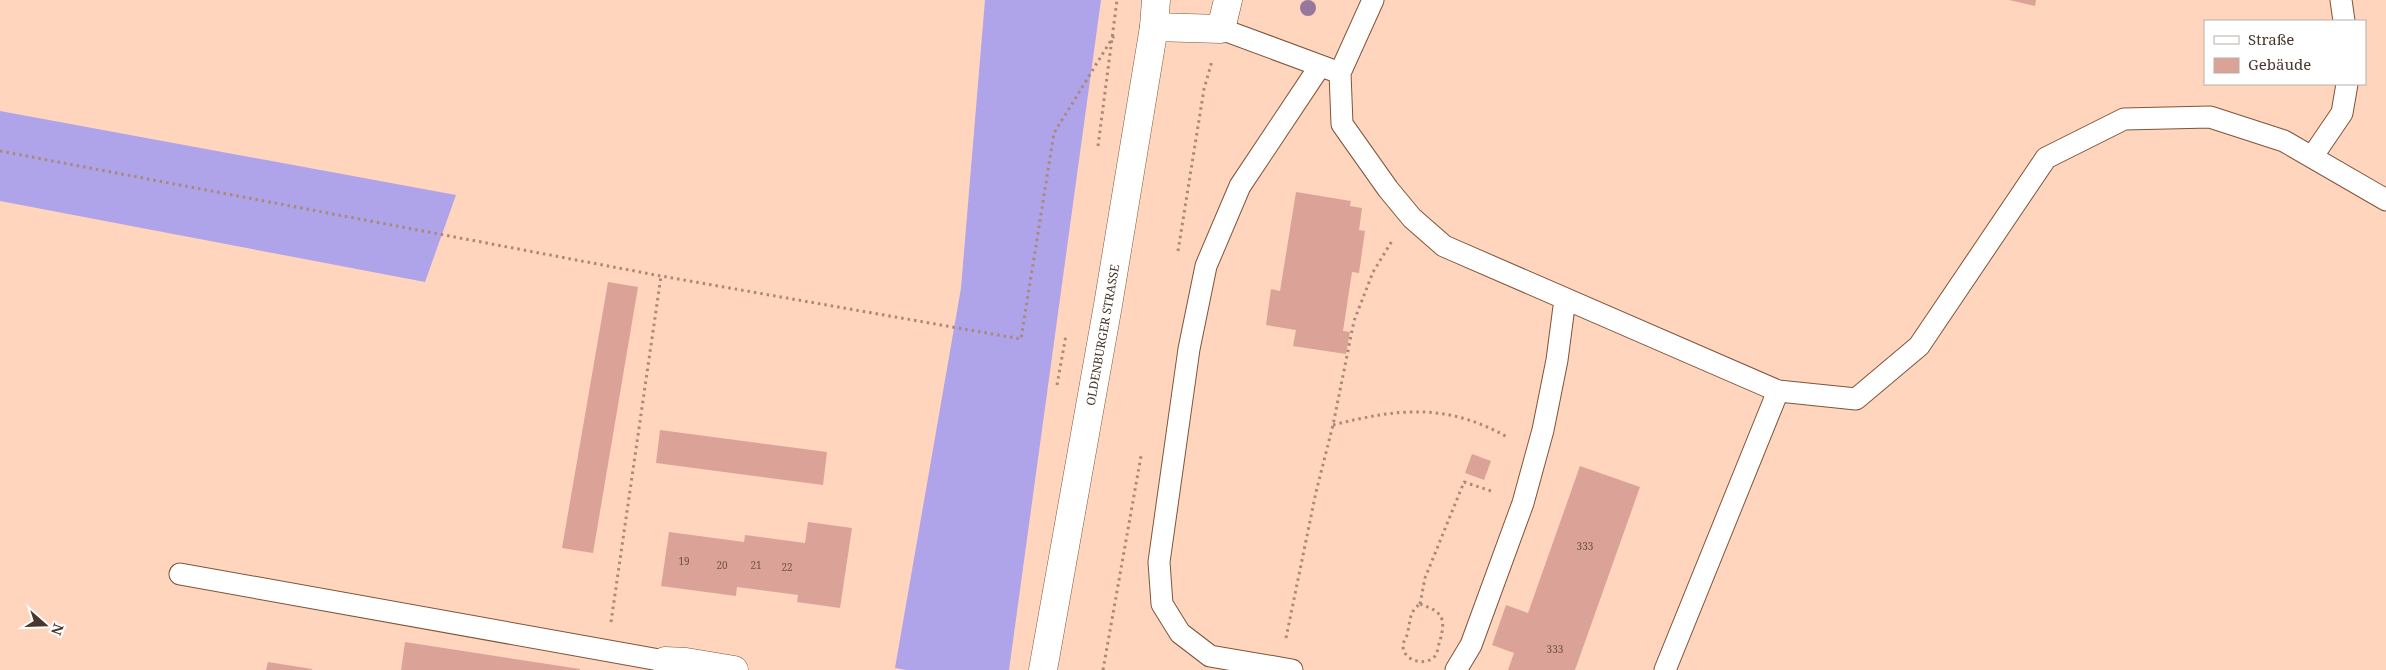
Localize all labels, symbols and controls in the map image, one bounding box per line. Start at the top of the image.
legend [2204,20,2366,85]
text: Straße [2248,29,2294,49]
text: Gebäude [2248,54,2311,74]
street label: OLDENBURGER STRASSE [1082,263,1123,407]
house number: 333 [1577,539,1594,553]
house number: 19 [678,554,690,568]
house number: 20 [716,558,728,572]
house number: 21 [750,558,762,572]
house number: 22 [781,560,793,574]
north arrow [20,600,70,650]
text: N [47,621,69,638]
house number: 333 [1547,642,1564,656]

